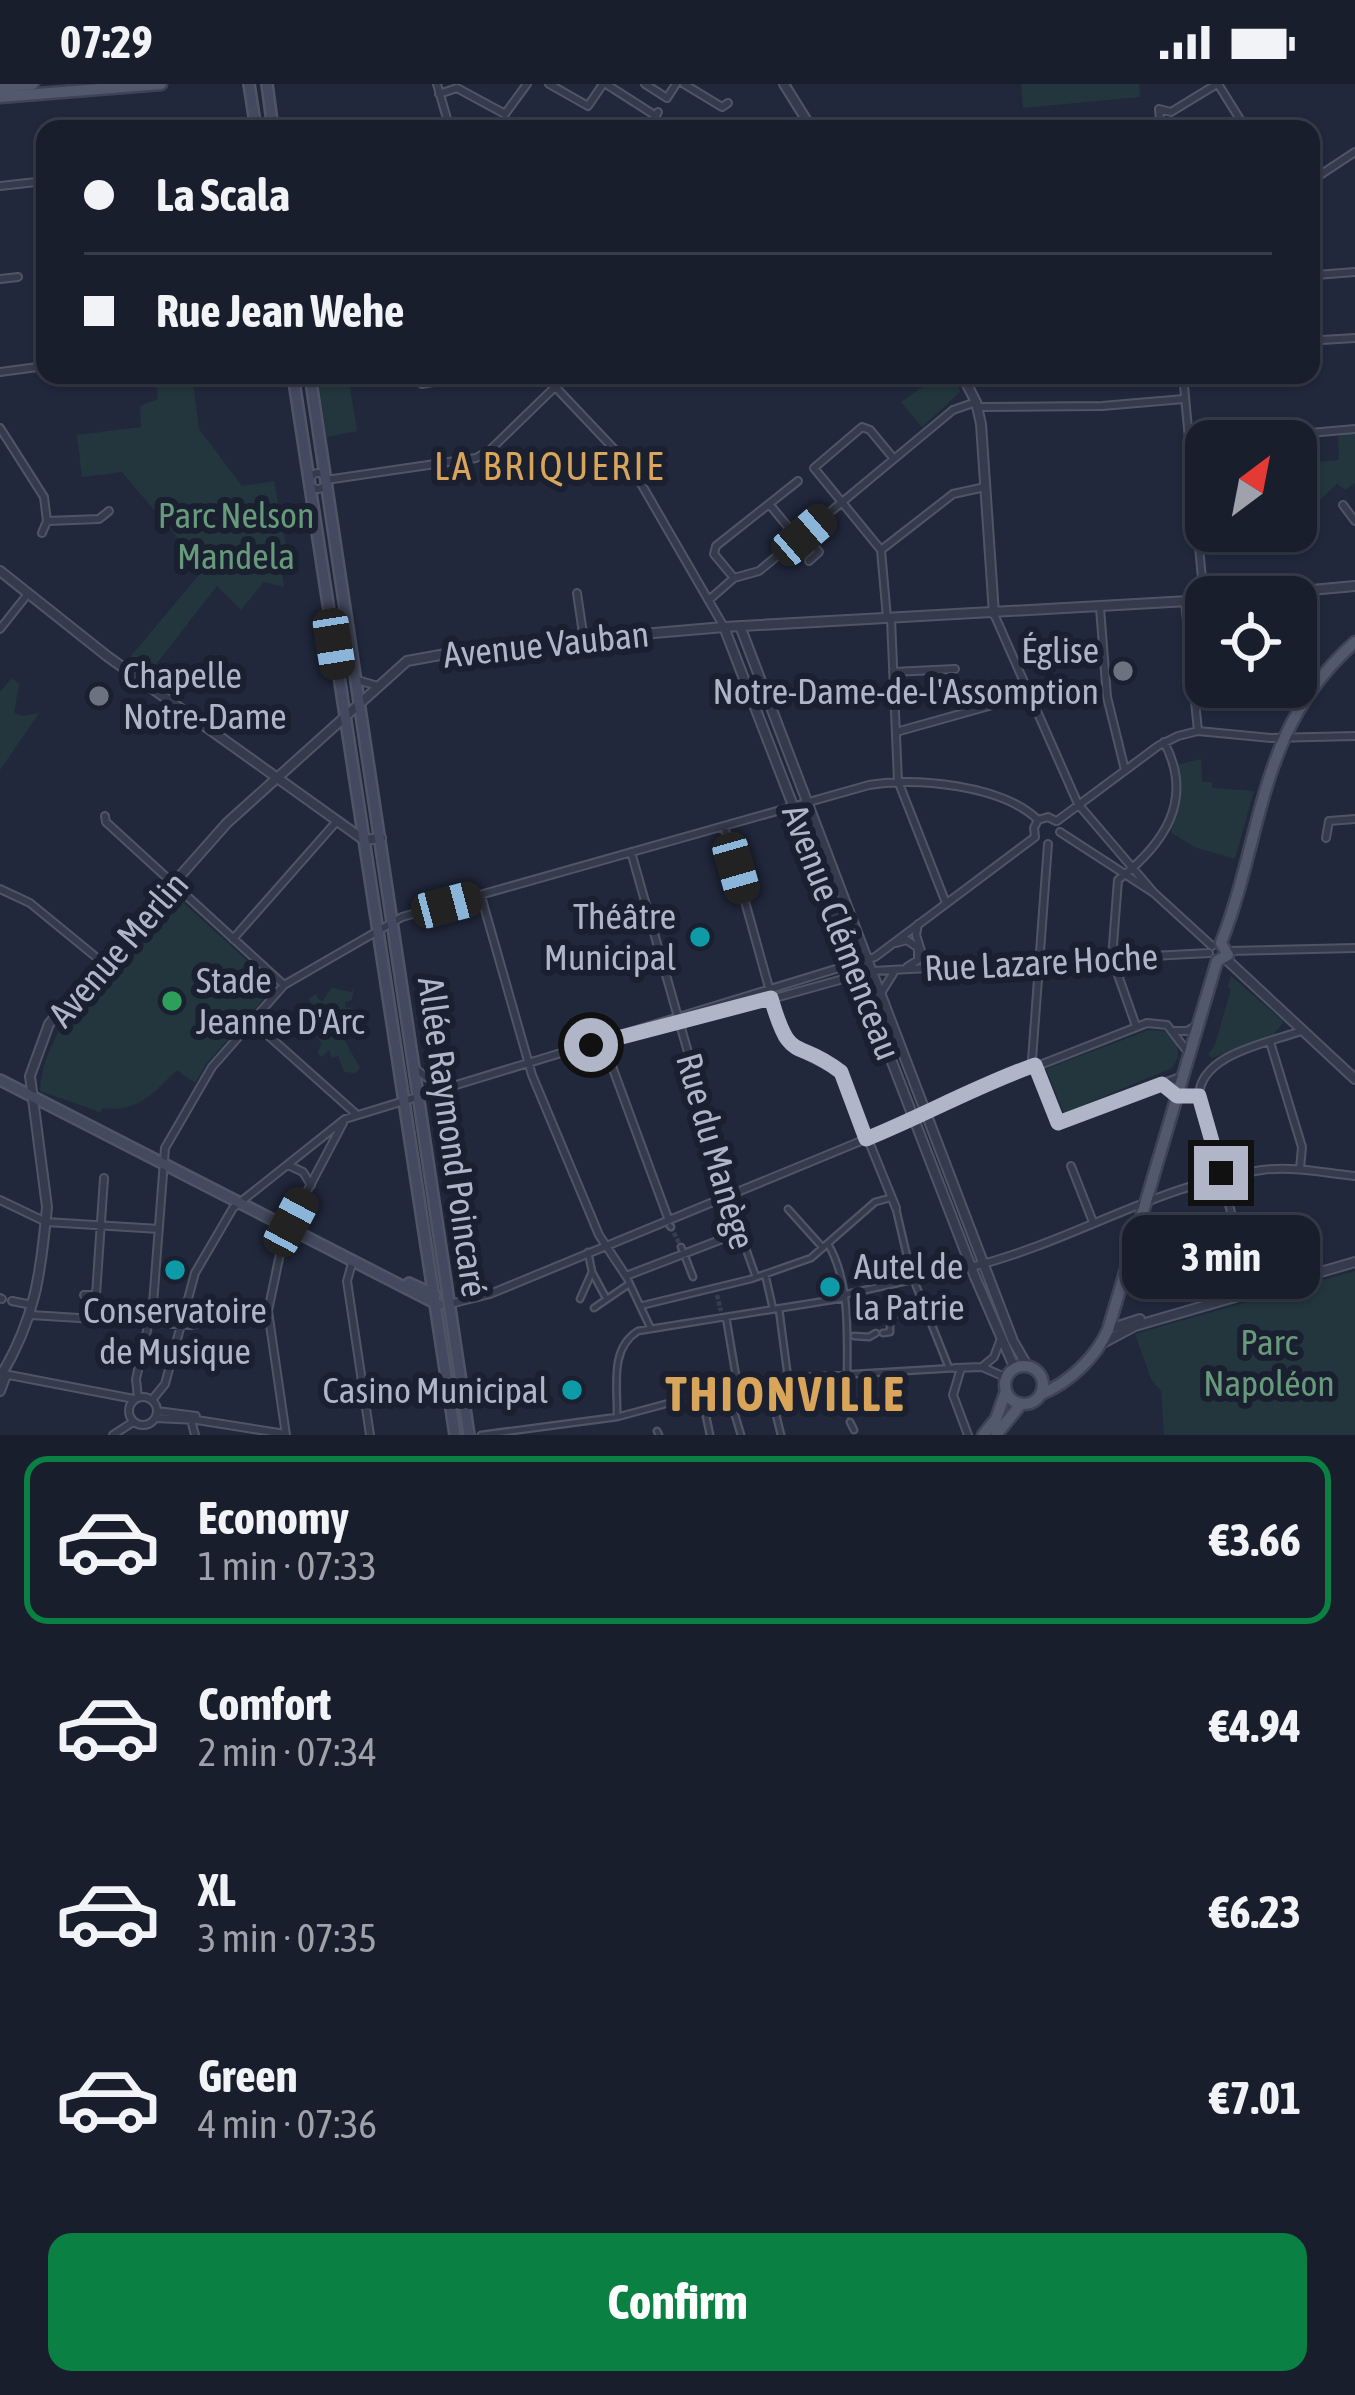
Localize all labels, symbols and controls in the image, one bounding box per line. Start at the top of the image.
text: 07:29 [60,16,153,68]
text: La Scala [156,169,290,221]
text: Rue Jean Wehe [156,285,405,337]
north arrow [1185,420,1317,552]
map controls [1185,420,1317,708]
district label: LA BRIQUERIE [434,444,666,488]
park label: Parc Nelson Mandela [158,494,314,577]
car [765,498,843,572]
button: locate [1185,576,1317,708]
car [311,606,357,682]
street label: Avenue Vauban [441,612,651,676]
place label: Église Notre-Dame-de-l'Assomption [713,629,1099,712]
place label: Chapelle Notre-Dame [123,654,287,737]
marker: Église Notre-Dame-de-l'Assomption [1110,658,1136,684]
marker: Chapelle Notre-Dame [86,683,112,709]
street label: Avenue Clémenceau [774,799,910,1065]
car [709,828,763,908]
street label: Avenue Merlin [40,863,196,1035]
car [408,878,486,932]
place label: Théâtre Municipal [544,895,676,978]
marker: Théâtre Municipal [687,924,713,950]
street label: Rue Lazare Hoche [923,935,1159,989]
place label: Stade Jeanne D'Arc [196,959,365,1042]
street label: Allée Raymond Poincaré [410,974,496,1300]
marker: Stade Jeanne D'Arc [159,988,185,1014]
route start [564,1018,618,1072]
street label: Rue du Manège [668,1048,764,1254]
route end [1194,1146,1248,1200]
car [258,1182,324,1262]
callout: 3 min [1122,1215,1320,1299]
text: 3 min [1181,1235,1261,1279]
place label: Autel de la Patrie [854,1245,964,1328]
marker: Conservatoire de Musique [162,1257,188,1283]
marker: Autel de la Patrie [817,1274,843,1300]
place label: Conservatoire de Musique [83,1289,267,1372]
park label: Parc Napoléon [1203,1321,1335,1404]
district label: THIONVILLE [666,1366,906,1421]
place label: Casino Municipal [323,1369,548,1411]
marker: Casino Municipal [559,1377,585,1403]
icon: car [54,1486,162,1594]
text: Economy [198,1492,349,1544]
text: €3.66 [1209,1514,1301,1566]
text: 1 min · 07:33 [198,1544,377,1588]
icon: car [54,1672,162,1780]
text: Comfort [198,1678,331,1730]
text: €4.94 [1209,1700,1301,1752]
text: 2 min · 07:34 [198,1730,377,1774]
icon: car [54,1858,162,1966]
text: XL [198,1864,236,1916]
text: €6.23 [1209,1886,1301,1938]
text: 3 min · 07:35 [198,1916,377,1960]
icon: car [54,2044,162,2152]
text: Green [198,2050,298,2102]
text: €7.01 [1209,2072,1301,2124]
text: 4 min · 07:36 [198,2102,377,2146]
button: Confirm [48,2233,1307,2371]

